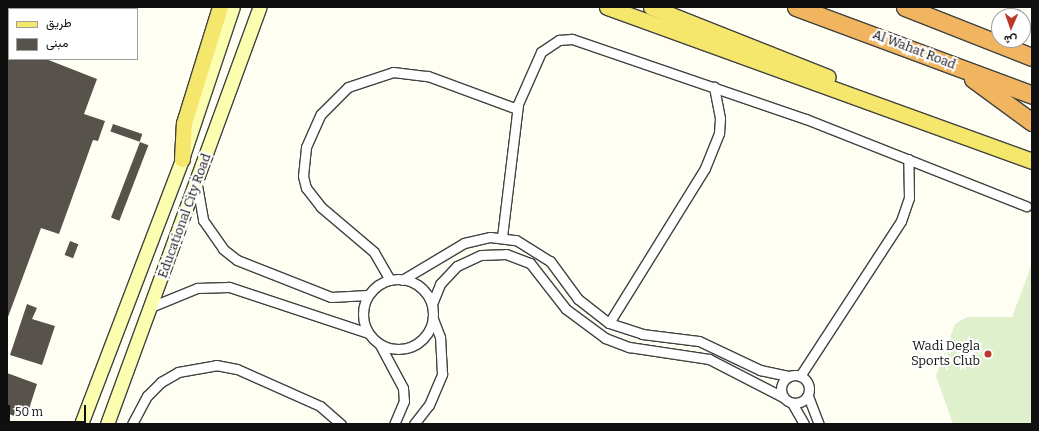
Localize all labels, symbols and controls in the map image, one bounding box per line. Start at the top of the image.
legend [8,8,138,60]
north arrow [991,8,1031,48]
text: طريق [46,16,71,30]
street label: Al Wahat Road [870,27,958,73]
text: ش [1004,33,1017,46]
text: مبنى [46,36,68,50]
street label: Educational City Road [155,152,215,280]
place label: Wadi Degla Sports Club [911,339,980,370]
marker: Wadi Degla Sports Club [983,349,993,359]
scale bar [10,397,88,423]
text: 50 m [15,405,43,419]

